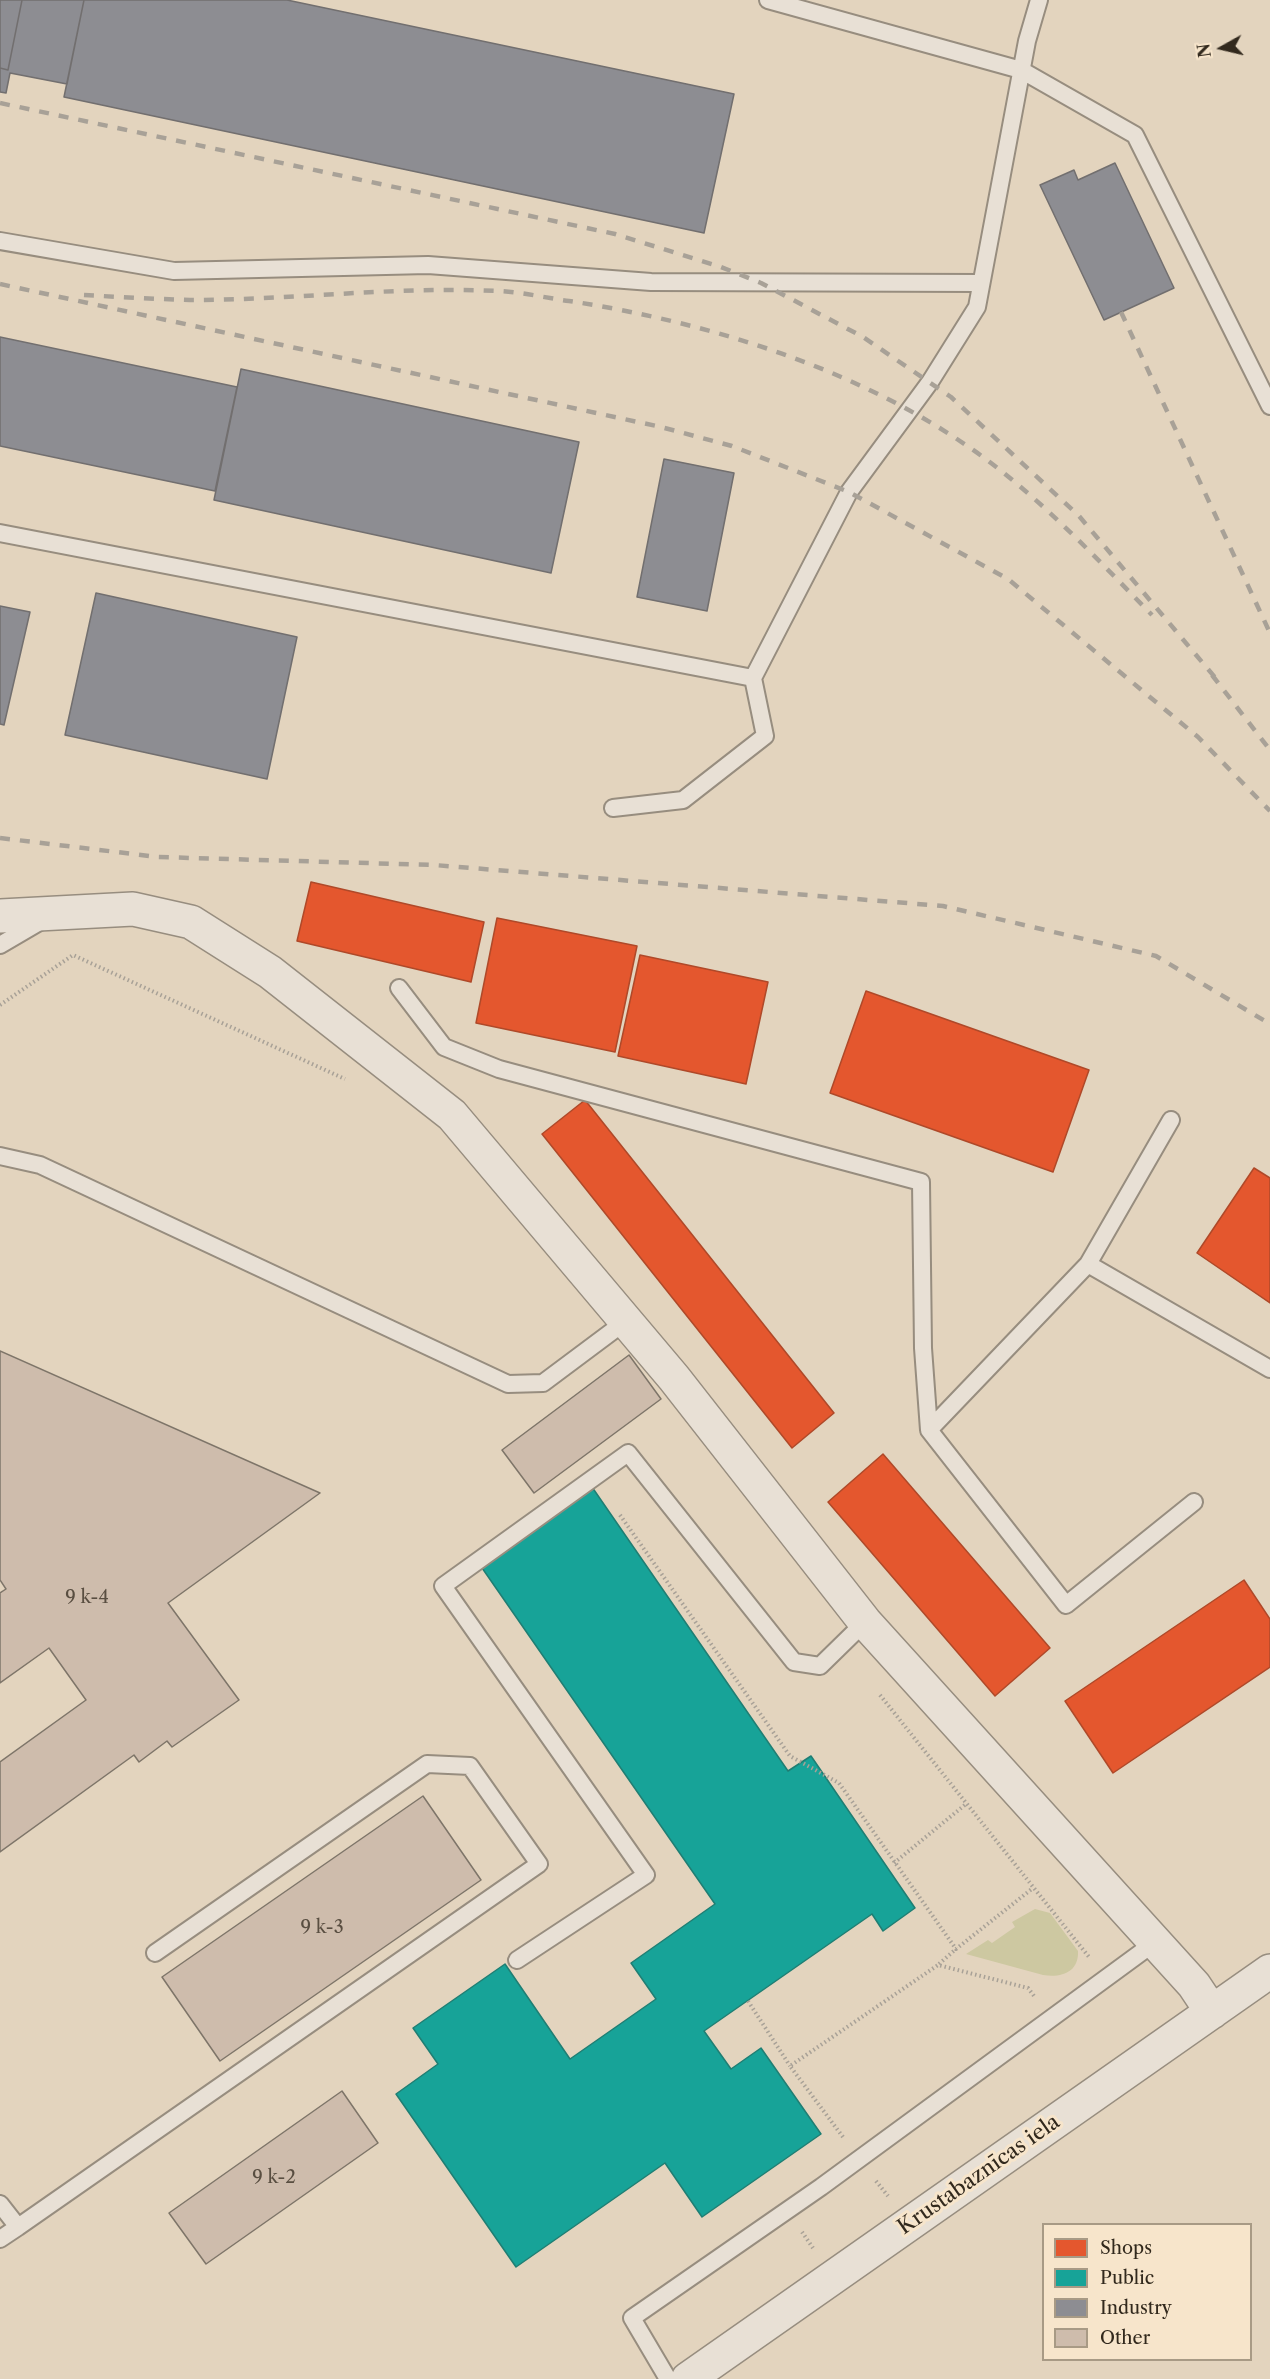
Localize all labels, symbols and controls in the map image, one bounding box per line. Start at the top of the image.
north arrow [1192,18,1252,78]
text: N [1193,42,1215,59]
house number: 9 k-4 [65,1587,109,1609]
house number: 9 k-3 [300,1917,344,1939]
street label: Krustabaznīcas iela [893,2110,1065,2240]
house number: 9 k-2 [252,2167,296,2189]
legend [1042,2223,1252,2361]
text: Shops [1100,2237,1152,2259]
text: Public [1100,2267,1154,2289]
text: Industry [1100,2297,1172,2319]
text: Other [1100,2327,1150,2349]

